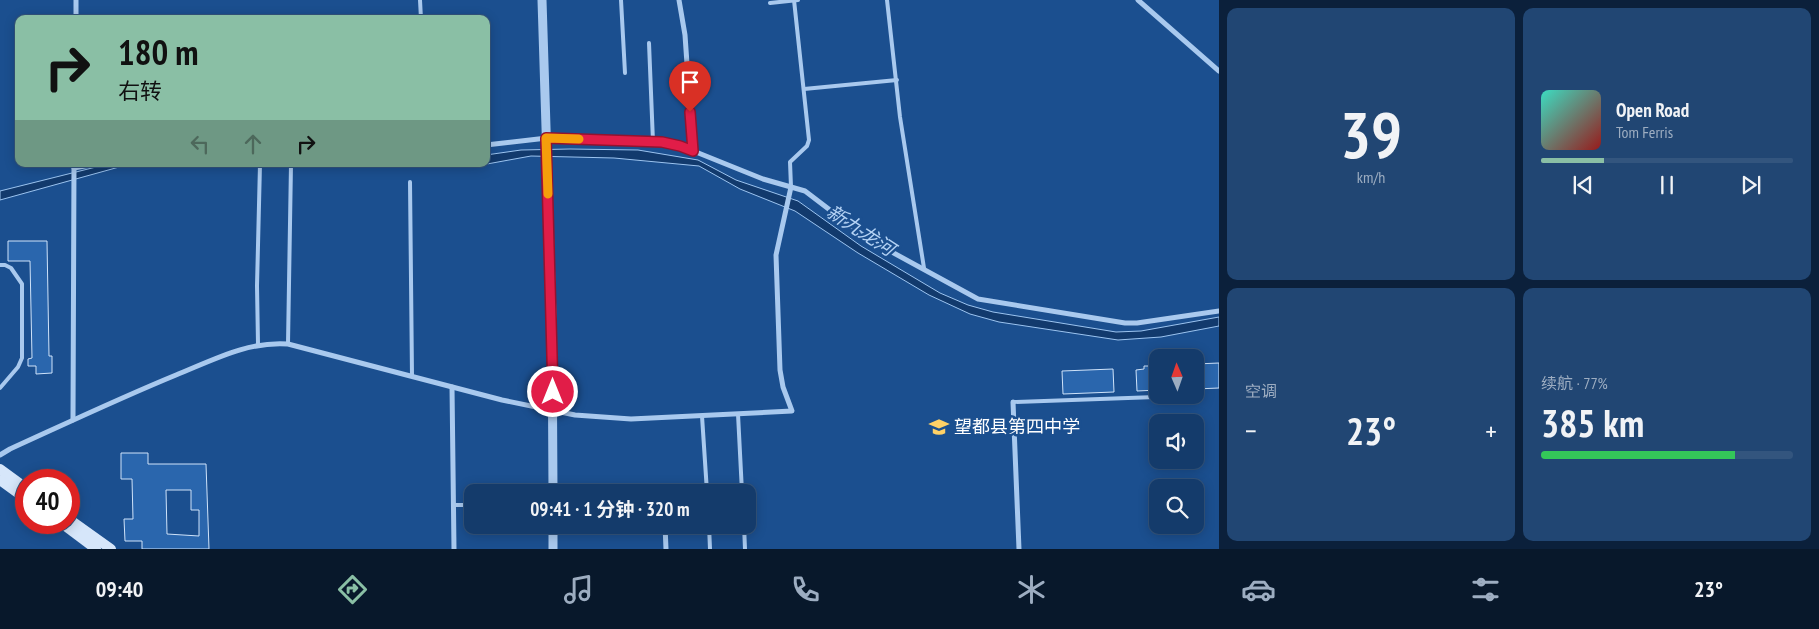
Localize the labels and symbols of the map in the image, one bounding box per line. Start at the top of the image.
pin [669,61,711,112]
water label: 新九龙河 [823,199,903,263]
north arrow [1149,349,1204,404]
position arrow [526,365,578,417]
place label: 望都县第四中学 [954,415,1080,438]
school or university icon: 望都县第四中学 [928,416,950,438]
speed limit sign: 40 [15,469,80,534]

